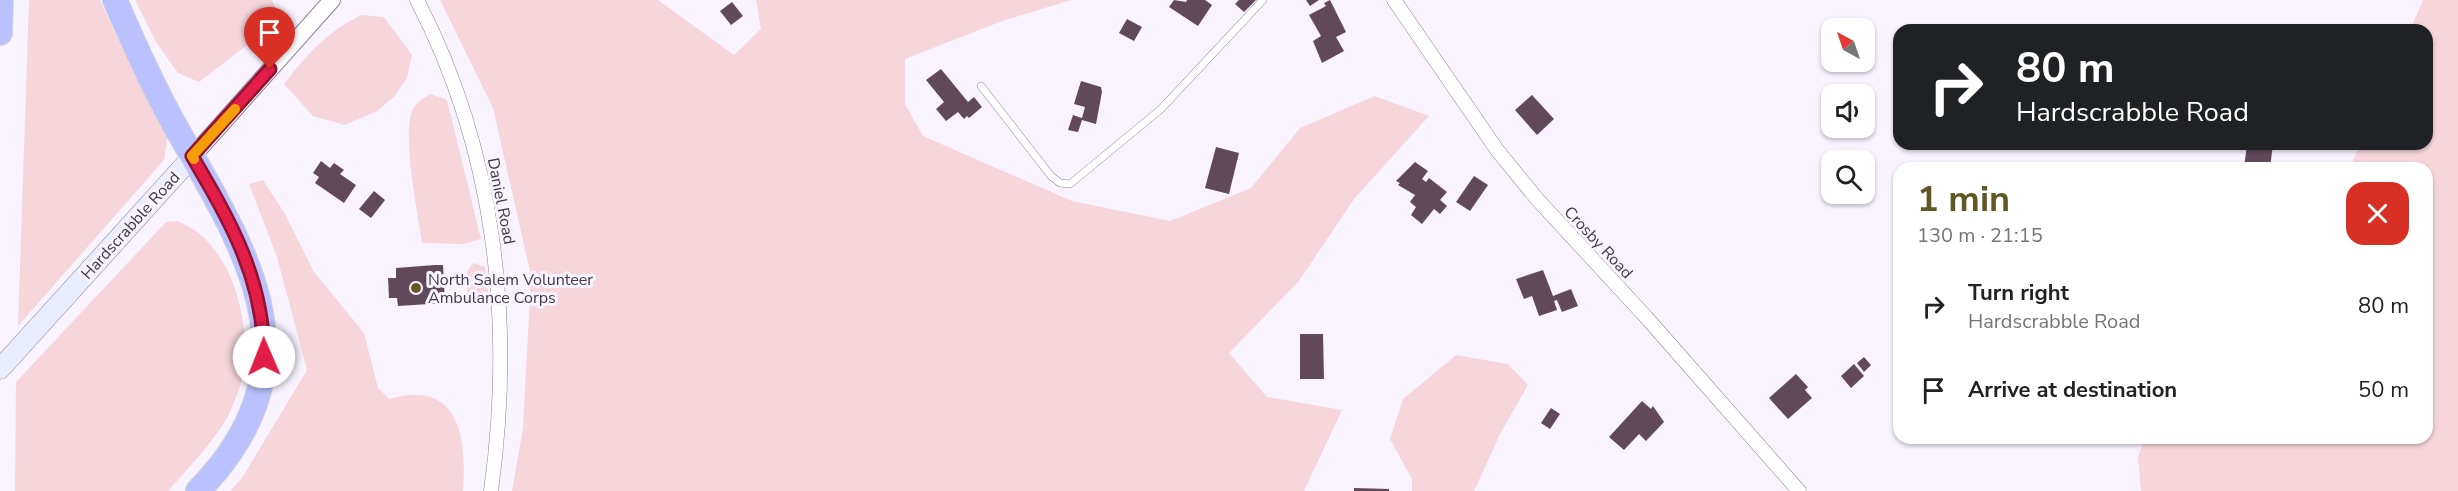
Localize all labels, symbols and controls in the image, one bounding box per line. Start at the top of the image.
pin [244,7,295,69]
icon: arrive [253,16,286,49]
north arrow [1821,18,1875,72]
map controls [1821,18,1875,204]
text: 80 m [2016,40,2115,97]
icon: right [1917,48,1995,126]
button: sound [1821,84,1875,138]
text: Hardscrabble Road [2016,94,2249,131]
button: search [1821,150,1875,204]
street label: Daniel Road [482,156,520,246]
street label: Hardscrabble Road [76,167,185,284]
text: 1 min [1917,175,2010,224]
button: close [2346,182,2409,245]
street label: Crosby Road [1559,202,1638,284]
text: 130 m · 21:15 [1917,222,2043,249]
place label: North Salem Volunteer Ambulance Corps [428,269,593,309]
text: Turn right [1968,278,2069,308]
marker: North Salem Volunteer Ambulance Corps [409,281,423,295]
icon: right [1917,290,1950,323]
text: 80 m [2358,291,2409,321]
text: Hardscrabble Road [1968,308,2141,335]
position arrow [232,325,296,389]
icon: arrive [1917,374,1950,407]
text: Arrive at destination [1968,375,2177,405]
text: 50 m [2358,375,2409,405]

